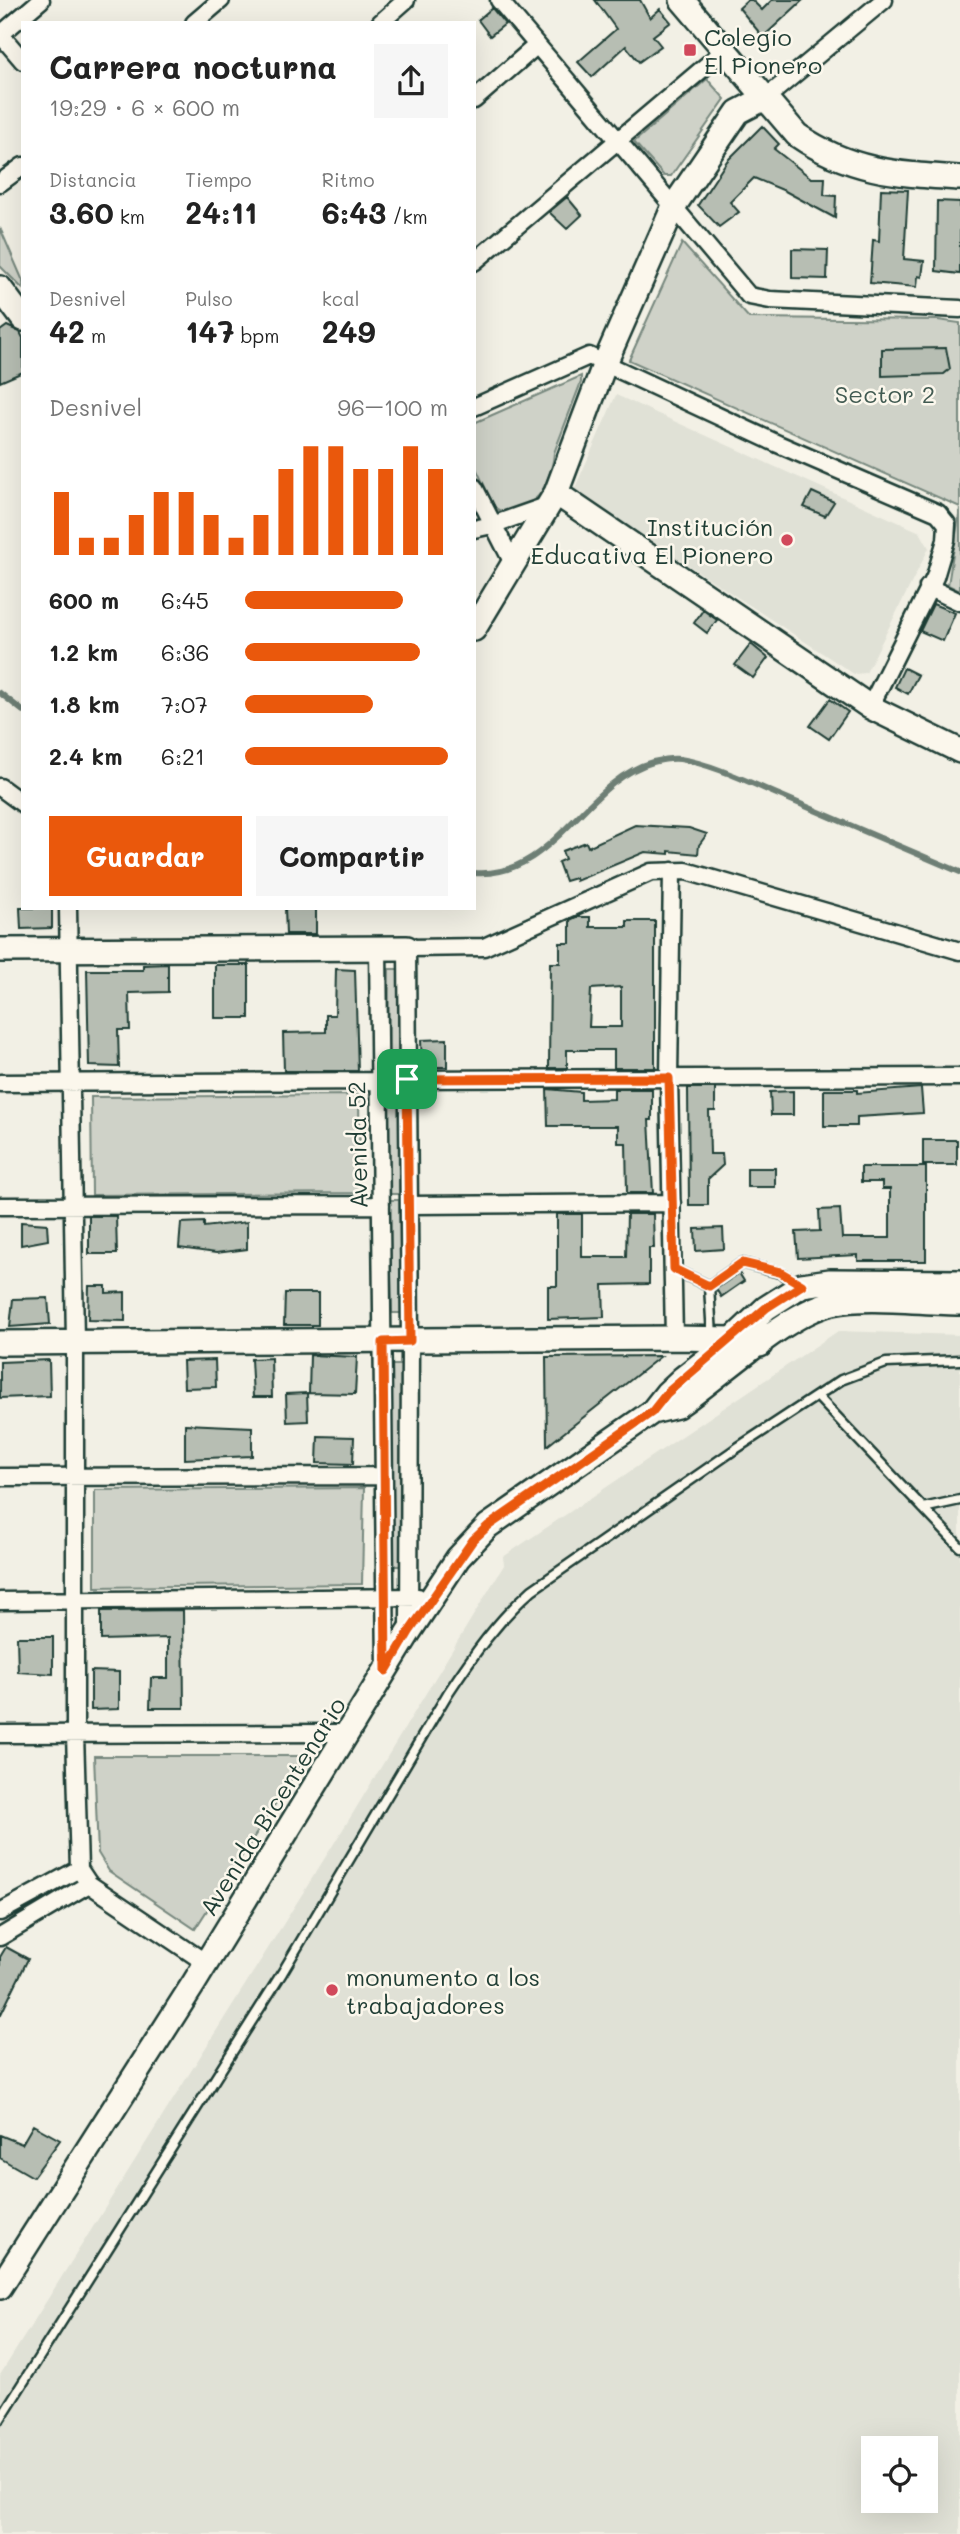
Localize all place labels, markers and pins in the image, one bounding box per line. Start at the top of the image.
place label: Colegio El Pionero [704,21,822,80]
marker: Colegio El Pionero [682,42,698,58]
place label: Institución Educativa El Pionero [530,511,773,570]
marker: Institución Educativa El Pionero [779,532,795,548]
pin [377,1049,437,1109]
place label: monumento a los trabajadores [346,1961,540,2020]
marker: monumento a los trabajadores [324,1982,340,1998]

